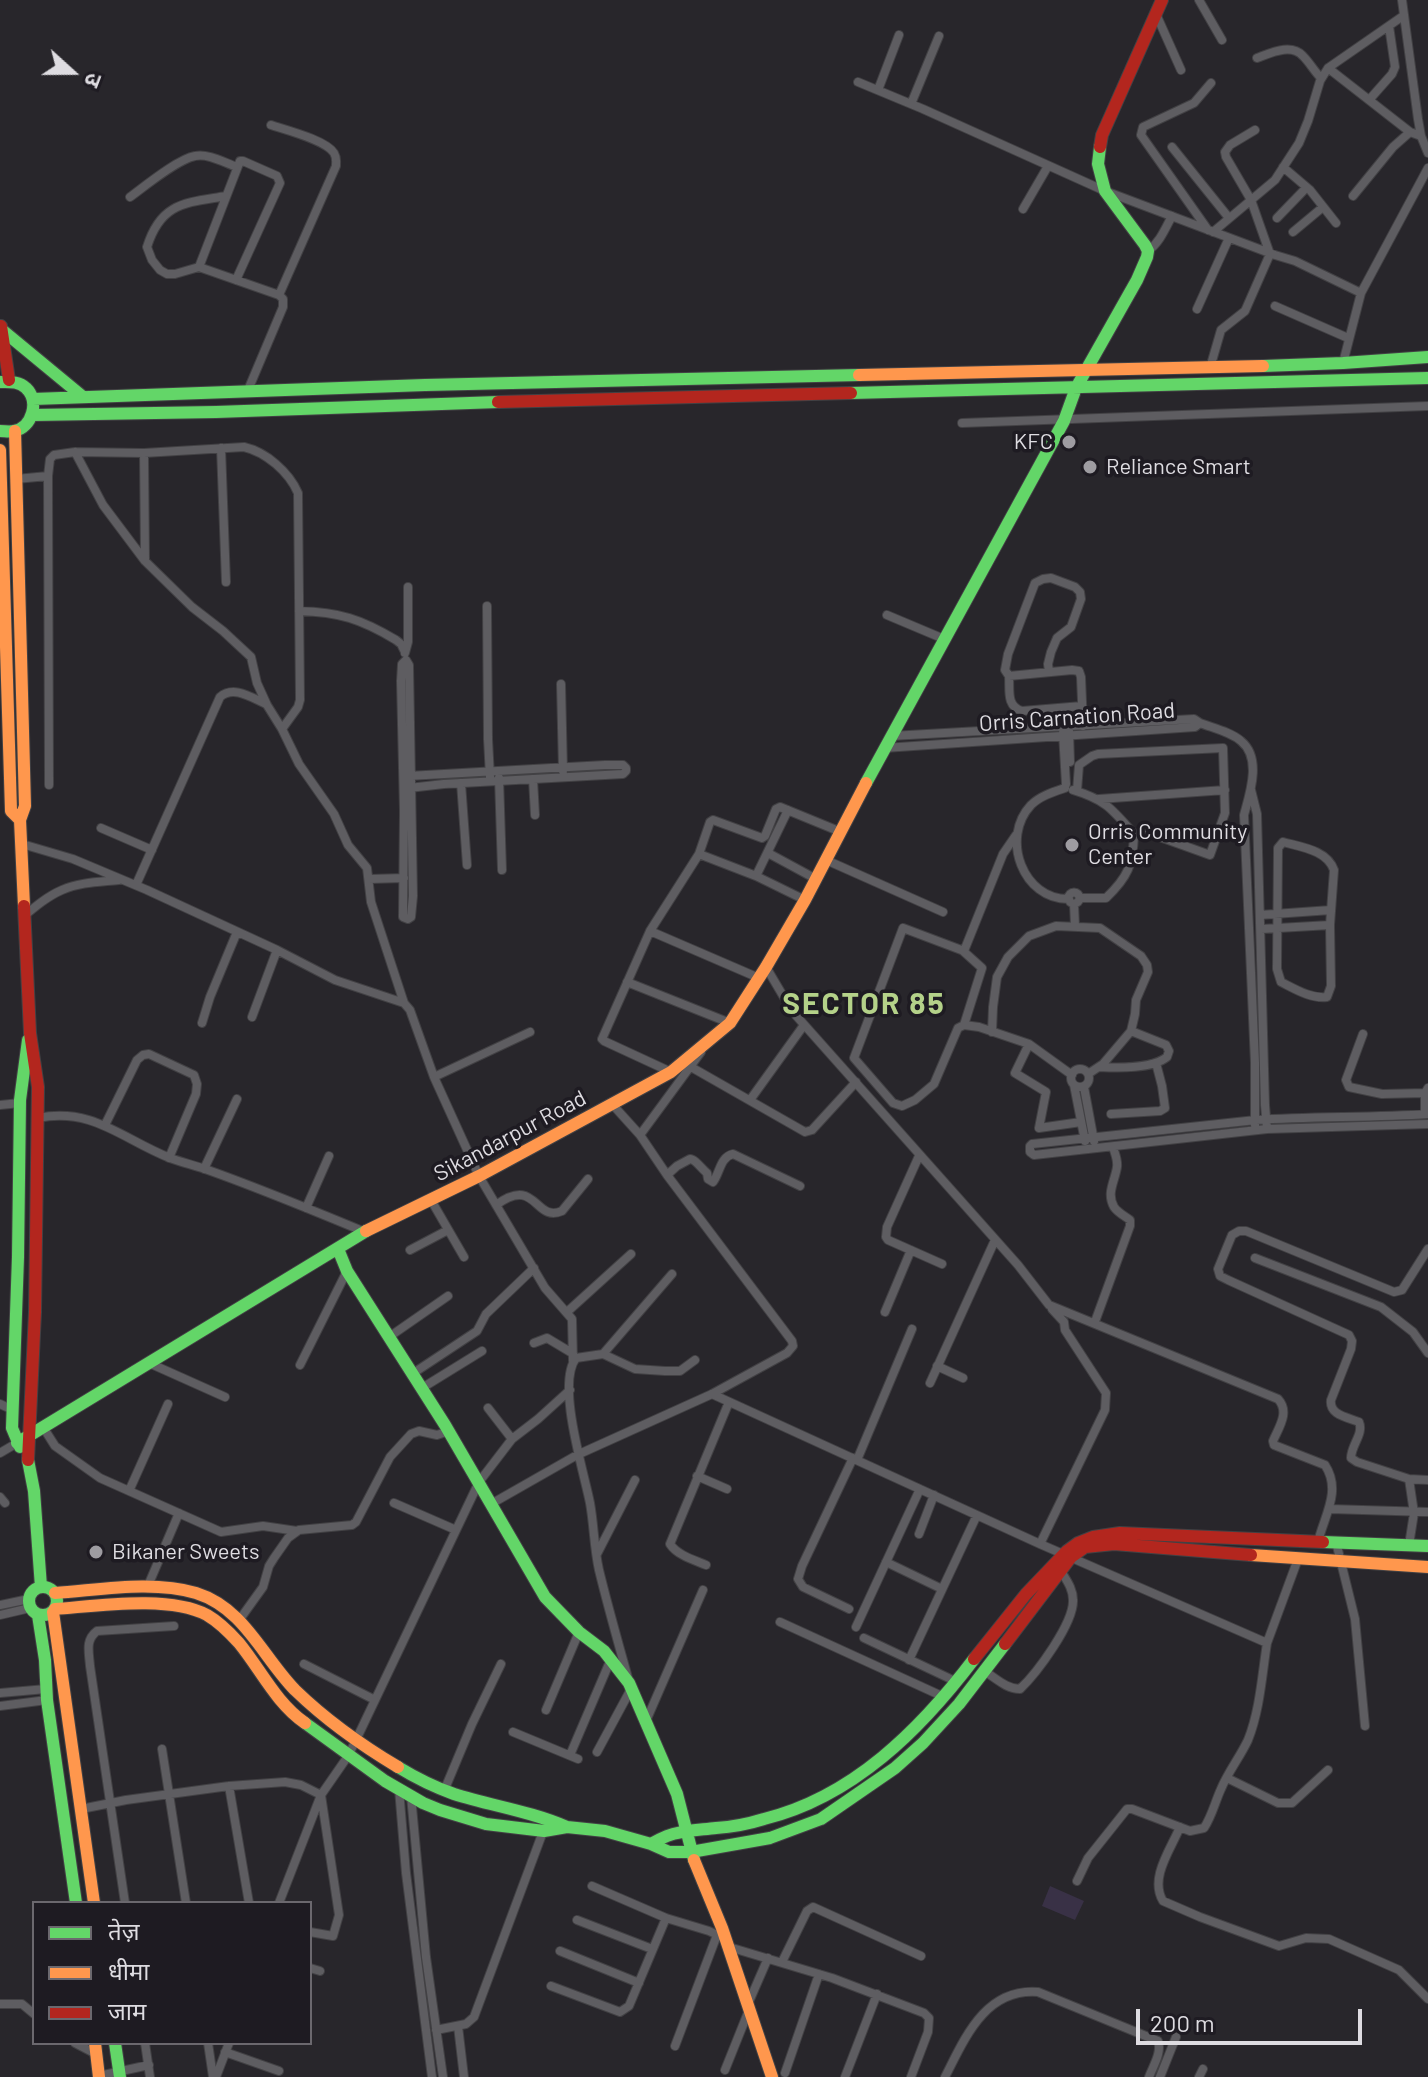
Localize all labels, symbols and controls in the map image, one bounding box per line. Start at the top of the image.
north arrow [32,32,112,112]
text: उ [80,70,109,91]
place label: KFC [1014,429,1053,455]
marker: KFC [1060,433,1078,451]
place label: Reliance Smart [1106,454,1251,480]
marker: Reliance Smart [1081,458,1099,476]
street label: Orris Carnation Road [978,697,1176,737]
place label: Orris Community Center [1088,819,1247,870]
marker: Orris Community Center [1063,836,1081,854]
district label: SECTOR 85 [782,986,946,1022]
street label: Sikandarpur Road [429,1085,591,1187]
place label: Bikaner Sweets [112,1539,260,1565]
marker: Bikaner Sweets [87,1543,105,1561]
legend [32,1901,312,2045]
text: तेज़ [108,1916,140,1945]
text: धीमा [108,1956,150,1985]
scale bar [1140,1993,1366,2043]
text: जाम [108,1996,146,2025]
text: 200 m [1150,2008,1215,2037]

